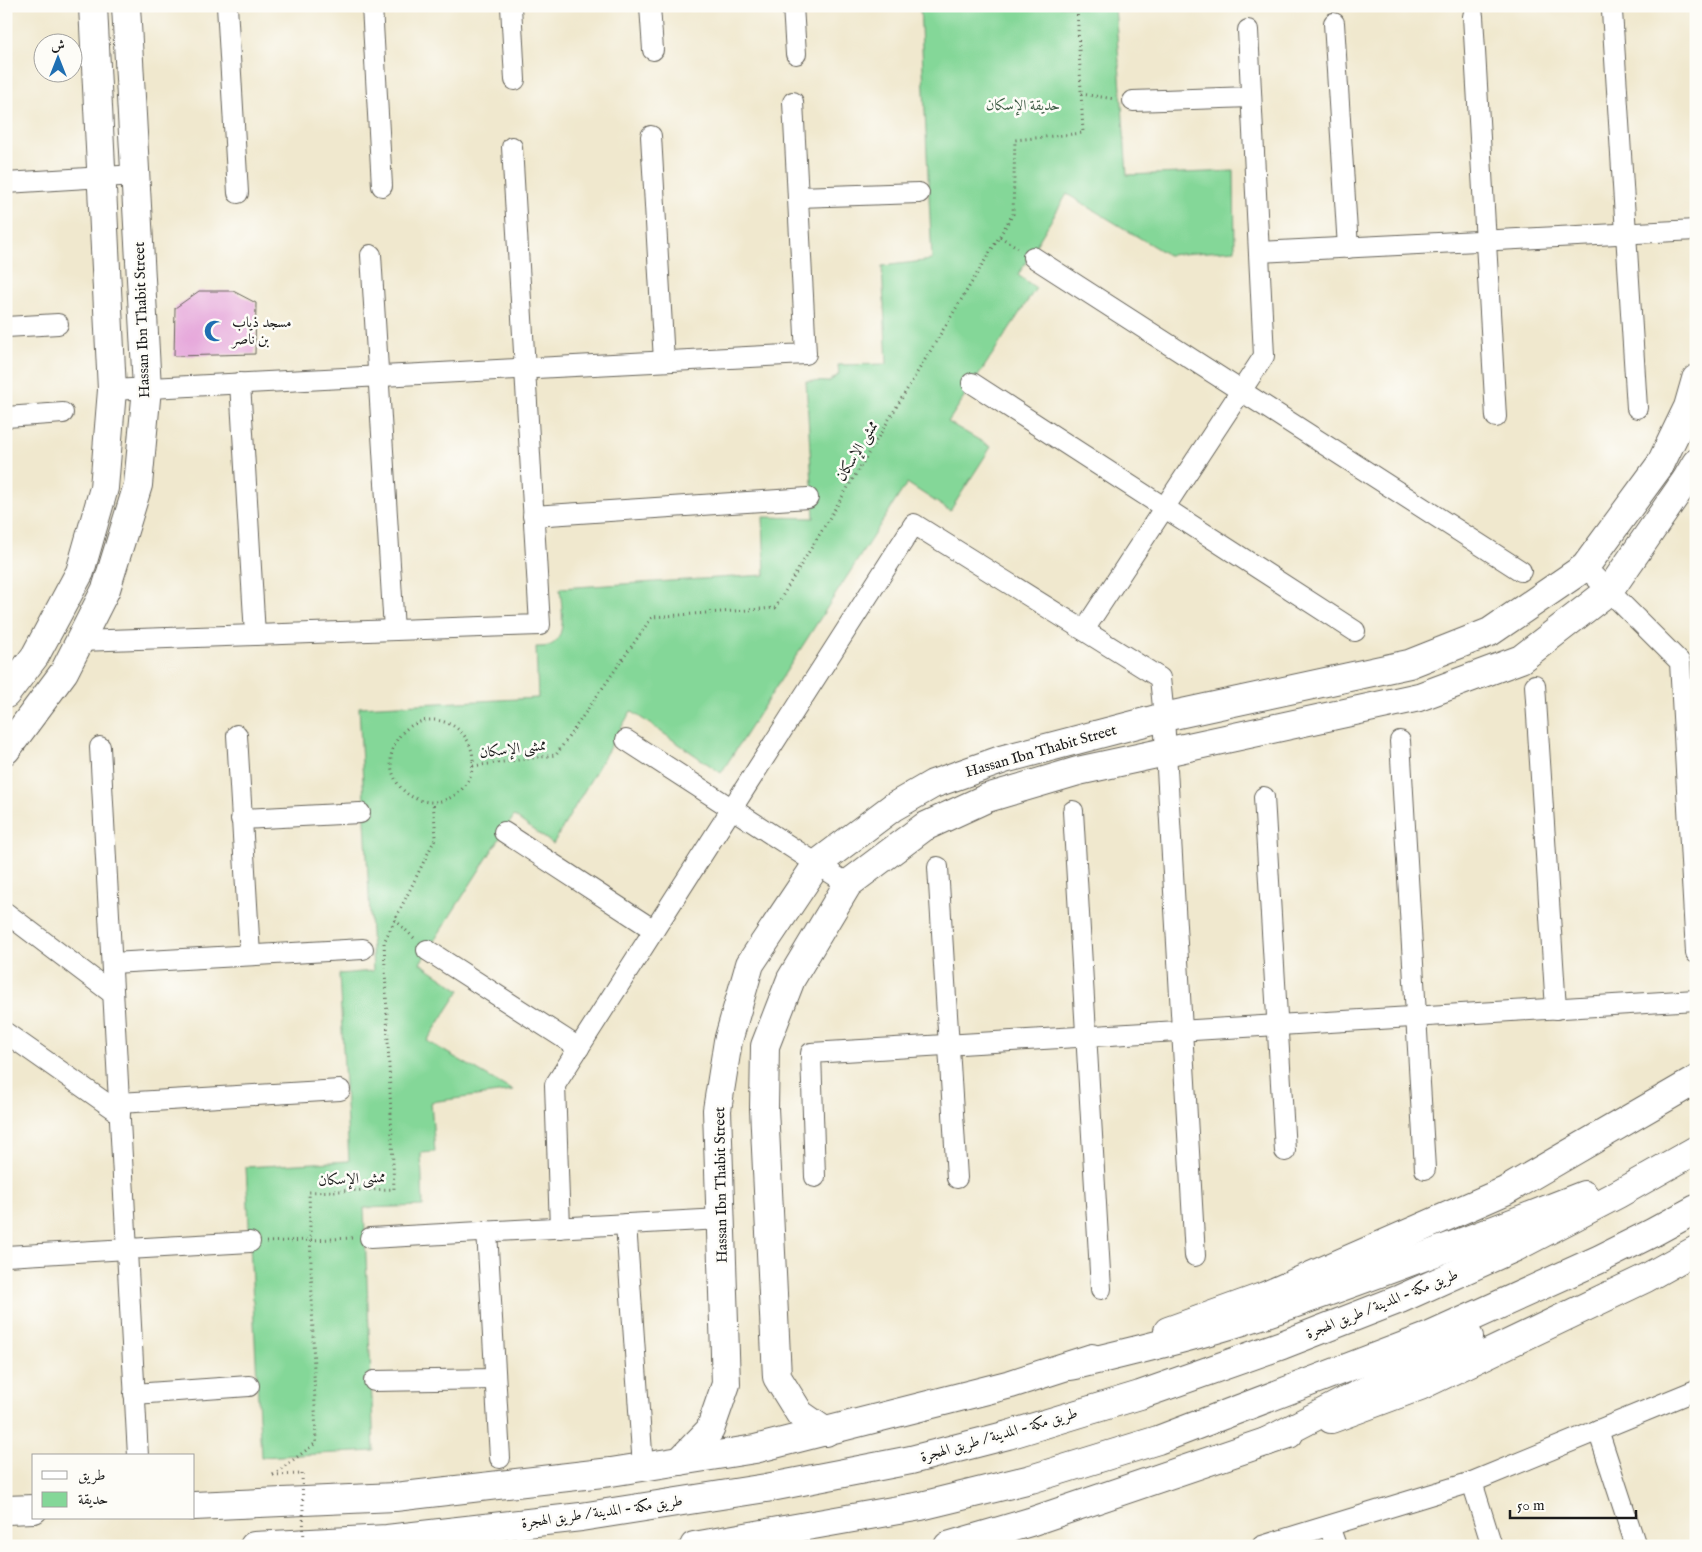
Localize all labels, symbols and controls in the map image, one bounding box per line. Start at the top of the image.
north arrow [32,32,82,82]
text: ش [51,37,65,55]
park label: حديقة الإسكان [986,96,1060,116]
street label: Hassan Ibn Thabit Street [130,242,154,398]
place label: مسجد ذياب بن ناصر [230,313,292,349]
mosque icon: مسجد ذياب بن ناصر [202,318,228,344]
street label: ممشى الإسكان [831,417,883,485]
street label: Hassan Ibn Thabit Street [963,720,1119,782]
street label: ممشى الإسكان [478,735,548,764]
street label: Hassan Ibn Thabit Street [710,1107,732,1263]
street label: ممشى الإسكان [318,1168,386,1191]
street label: طريق مكة - المدينة / طريق الهجرة [1303,1265,1461,1343]
street label: طريق مكة - المدينة / طريق الهجرة [918,1403,1080,1467]
legend [32,1454,195,1520]
text: طريق [78,1466,105,1485]
scale bar [1510,1487,1636,1519]
text: حديقة [78,1490,108,1509]
street label: طريق مكة - المدينة / طريق الهجرة [520,1491,684,1533]
text: 50 m [1517,1496,1545,1515]

